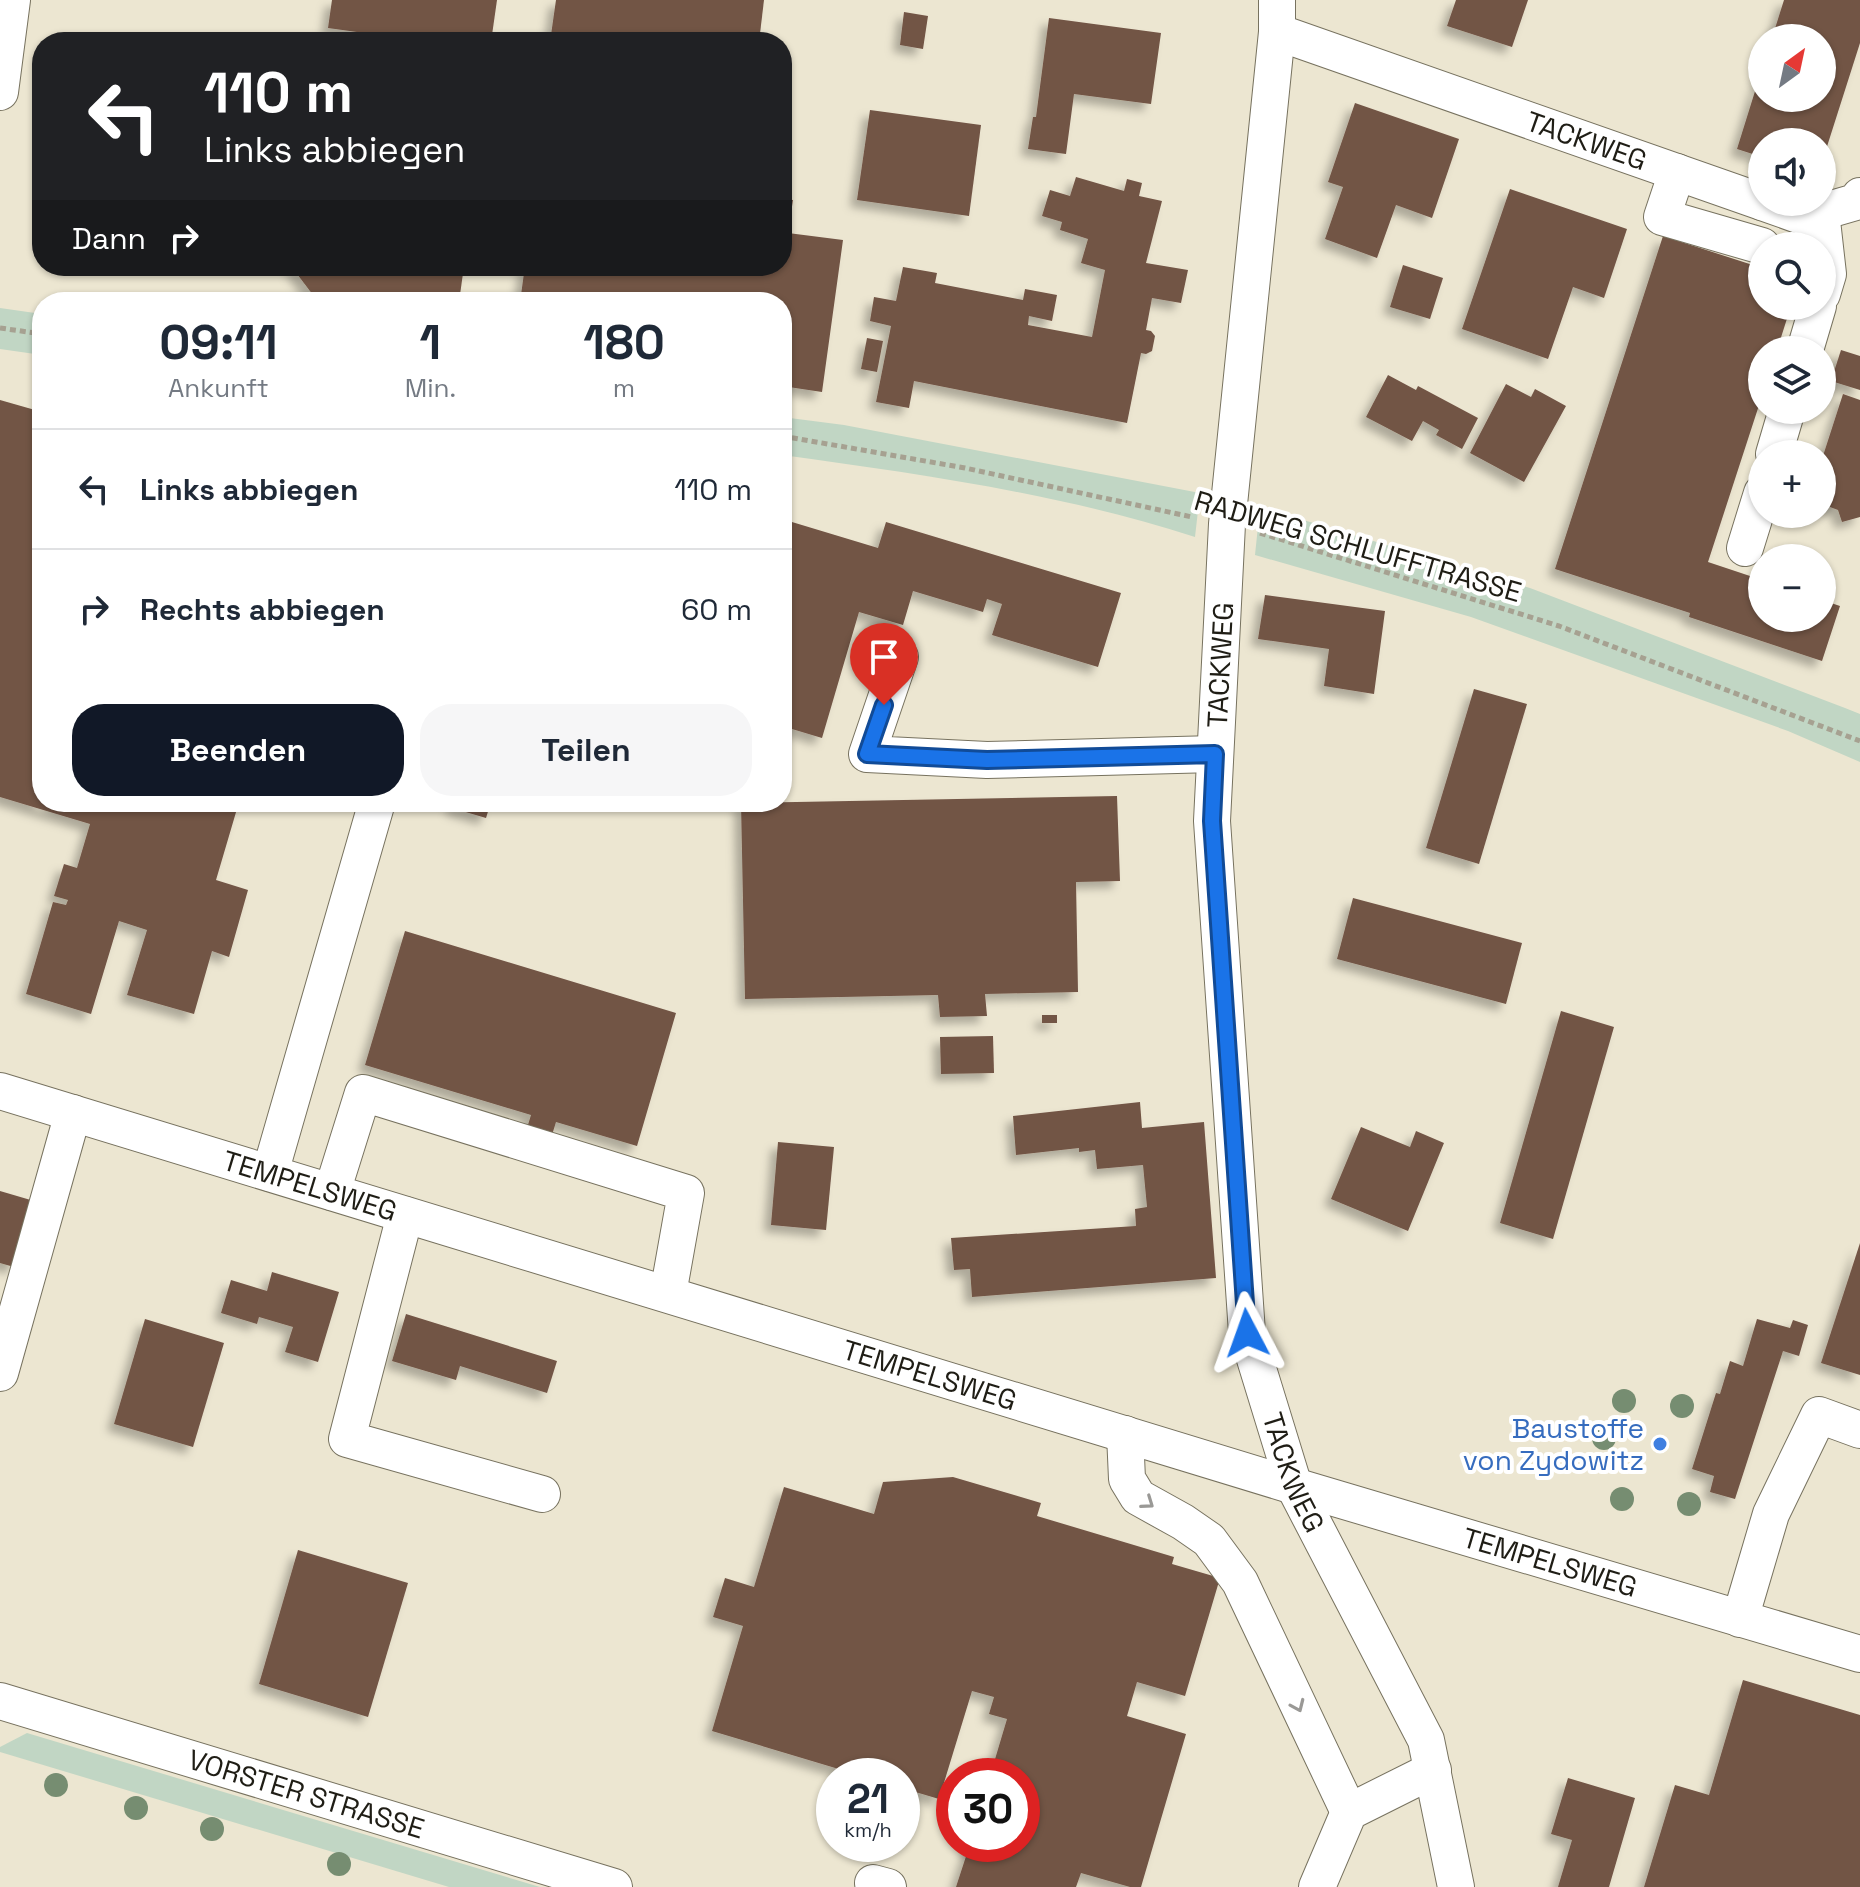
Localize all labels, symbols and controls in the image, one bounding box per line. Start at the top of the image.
north arrow [1748,24,1836,112]
map controls [1748,24,1836,632]
text: 110 m [204,57,353,128]
icon: left [72,64,176,168]
street label: TACKWEG [1521,103,1652,178]
text: Links abbiegen [204,127,465,173]
button: sound [1748,128,1836,216]
icon: right [162,216,206,260]
text: Dann [72,219,146,258]
button: search [1748,232,1836,320]
text: 09:11 [159,312,278,373]
text: 1 [420,312,441,373]
text: 180 [583,312,665,373]
button: layers [1748,336,1836,424]
text: Ankunft [168,371,269,405]
text: Min. [405,371,456,405]
text: m [613,371,635,405]
button: + [1748,440,1836,528]
icon: left [72,467,116,511]
text: Links abbiegen [140,470,358,509]
text: 110 m [674,470,752,509]
street label: RADWEG SCHLUFFTRASSE [1190,482,1526,610]
button: − [1748,544,1836,632]
icon: right [72,587,116,631]
text: Rechts abbiegen [140,590,385,629]
text: 60 m [681,590,752,629]
street label: TACKWEG [1199,601,1241,729]
pin [850,623,918,705]
icon: arrive [862,635,906,679]
button: Beenden [72,704,404,796]
button: Teilen [420,704,752,796]
street label: TEMPELSWEG [218,1142,401,1229]
position arrow [1205,1291,1289,1375]
street label: TEMPELSWEG [838,1331,1021,1418]
street label: TACKWEG [1254,1408,1333,1538]
place label: Baustoffe von Zydowitz [1463,1410,1644,1478]
marker: Baustoffe von Zydowitz [1651,1435,1669,1453]
one-way arrow [1140,1493,1154,1508]
street label: TEMPELSWEG [1458,1519,1642,1605]
one-way arrow [1288,1698,1304,1712]
street label: VORSTER STRASSE [184,1741,429,1847]
speed limit sign: 30 [936,1758,1040,1862]
text: 21 [847,1774,889,1825]
text: km/h [844,1817,892,1843]

